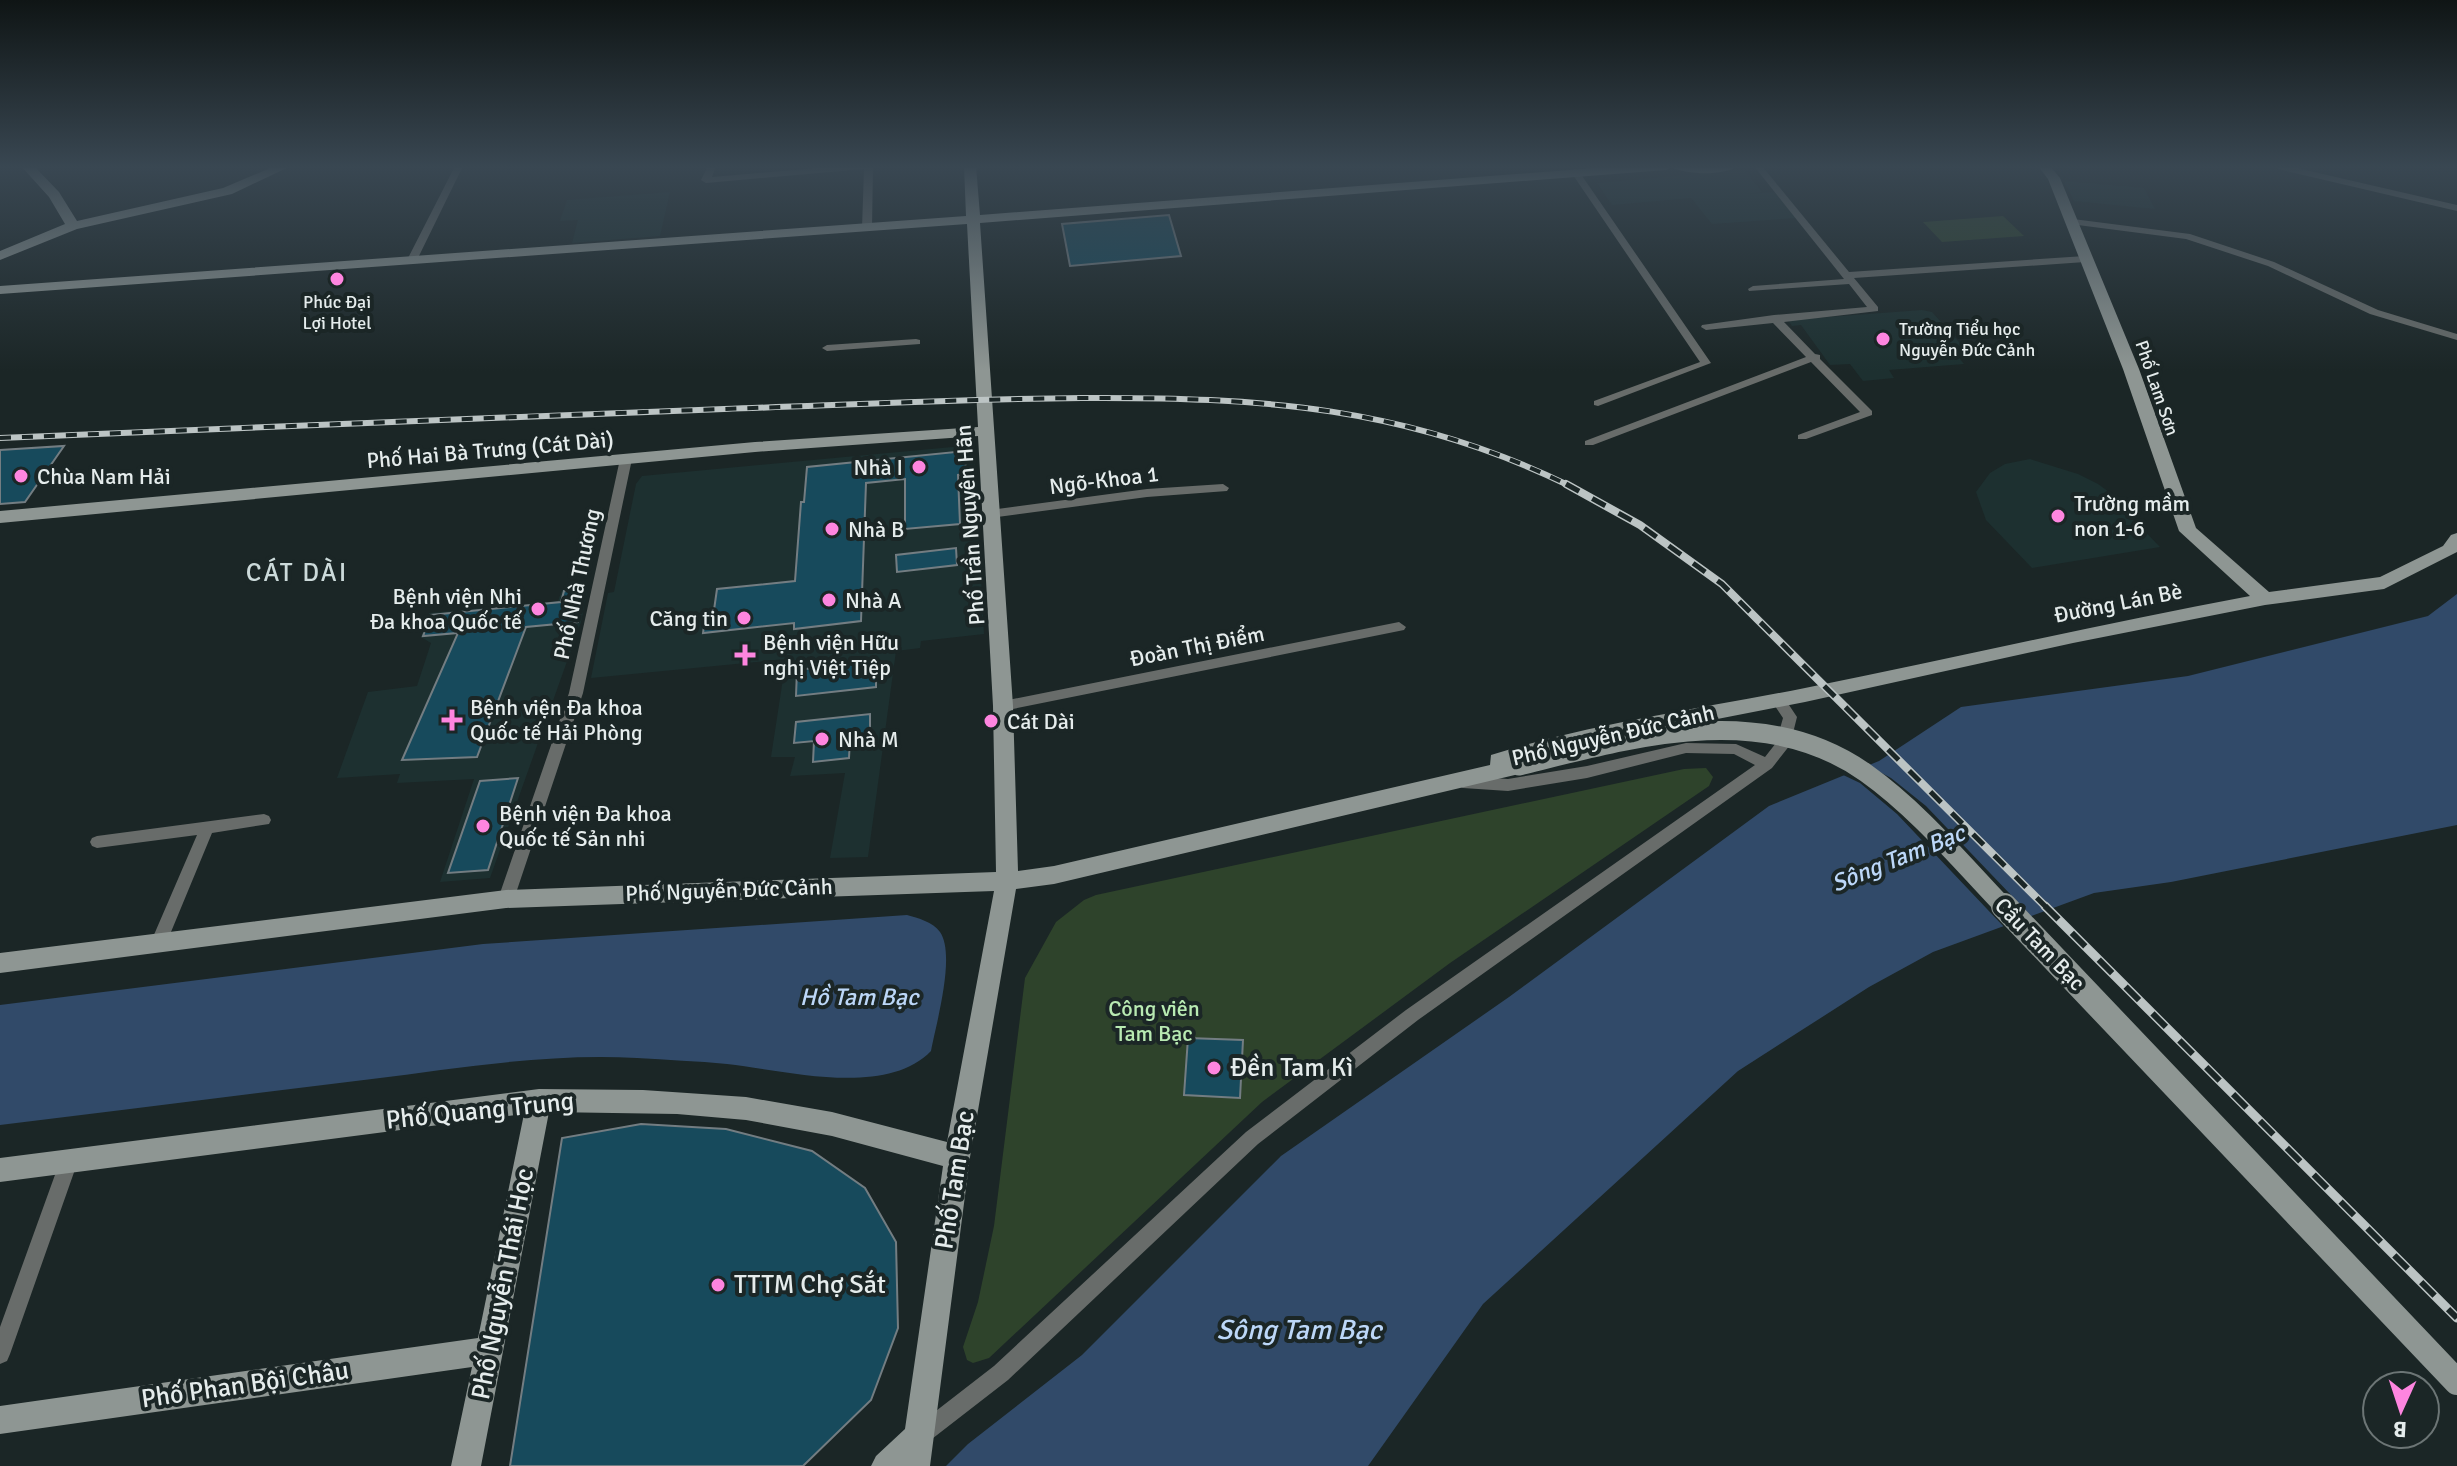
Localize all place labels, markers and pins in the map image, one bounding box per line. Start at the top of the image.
marker: Phúc Đại Lợi Hotel [328,270,346,288]
place label: Phúc Đại Lợi Hotel [302,291,372,334]
place label: Trường Tiểu học Nguyễn Đức Cảnh [1899,318,2035,361]
marker: Trường Tiểu học Nguyễn Đức Cảnh [1874,330,1892,348]
place label: Nhà I [854,454,903,481]
marker: Nhà I [910,458,928,476]
place label: Chùa Nam Hải [37,463,171,490]
marker: Chùa Nam Hải [12,467,30,485]
place label: Trường mầm non 1-6 [2074,490,2190,542]
marker: Trường mầm non 1-6 [2049,507,2067,525]
place label: Nhà B [848,516,904,543]
marker: Nhà B [823,520,841,538]
place label: Bệnh viện Nhi Đa khoa Quốc tế [370,583,523,635]
place label: Nhà A [845,587,902,614]
marker: Nhà A [820,591,838,609]
marker: Bệnh viện Nhi Đa khoa Quốc tế [529,600,547,618]
place label: Căng tin [649,605,728,632]
marker: Căng tin [735,609,753,627]
place label: Bệnh viện Hữu nghị Việt Tiệp [763,629,899,681]
marker: Bệnh viện Hữu nghị Việt Tiệp [734,644,756,666]
place label: Bệnh viện Đa khoa Quốc tế Hải Phòng [470,694,643,746]
place label: Cát Dài [1007,708,1075,735]
marker: Bệnh viện Đa khoa Quốc tế Hải Phòng [441,709,463,731]
marker: Cát Dài [982,712,1000,730]
place label: Nhà M [838,726,899,753]
marker: Nhà M [813,730,831,748]
place label: Bệnh viện Đa khoa Quốc tế Sản nhi [499,800,672,852]
marker: Bệnh viện Đa khoa Quốc tế Sản nhi [474,817,492,835]
place label: Đền Tam Kì [1230,1052,1353,1084]
marker: Đền Tam Kì [1205,1059,1223,1077]
place label: TTTM Chợ Sắt [734,1269,886,1301]
marker: TTTM Chợ Sắt [709,1276,727,1294]

